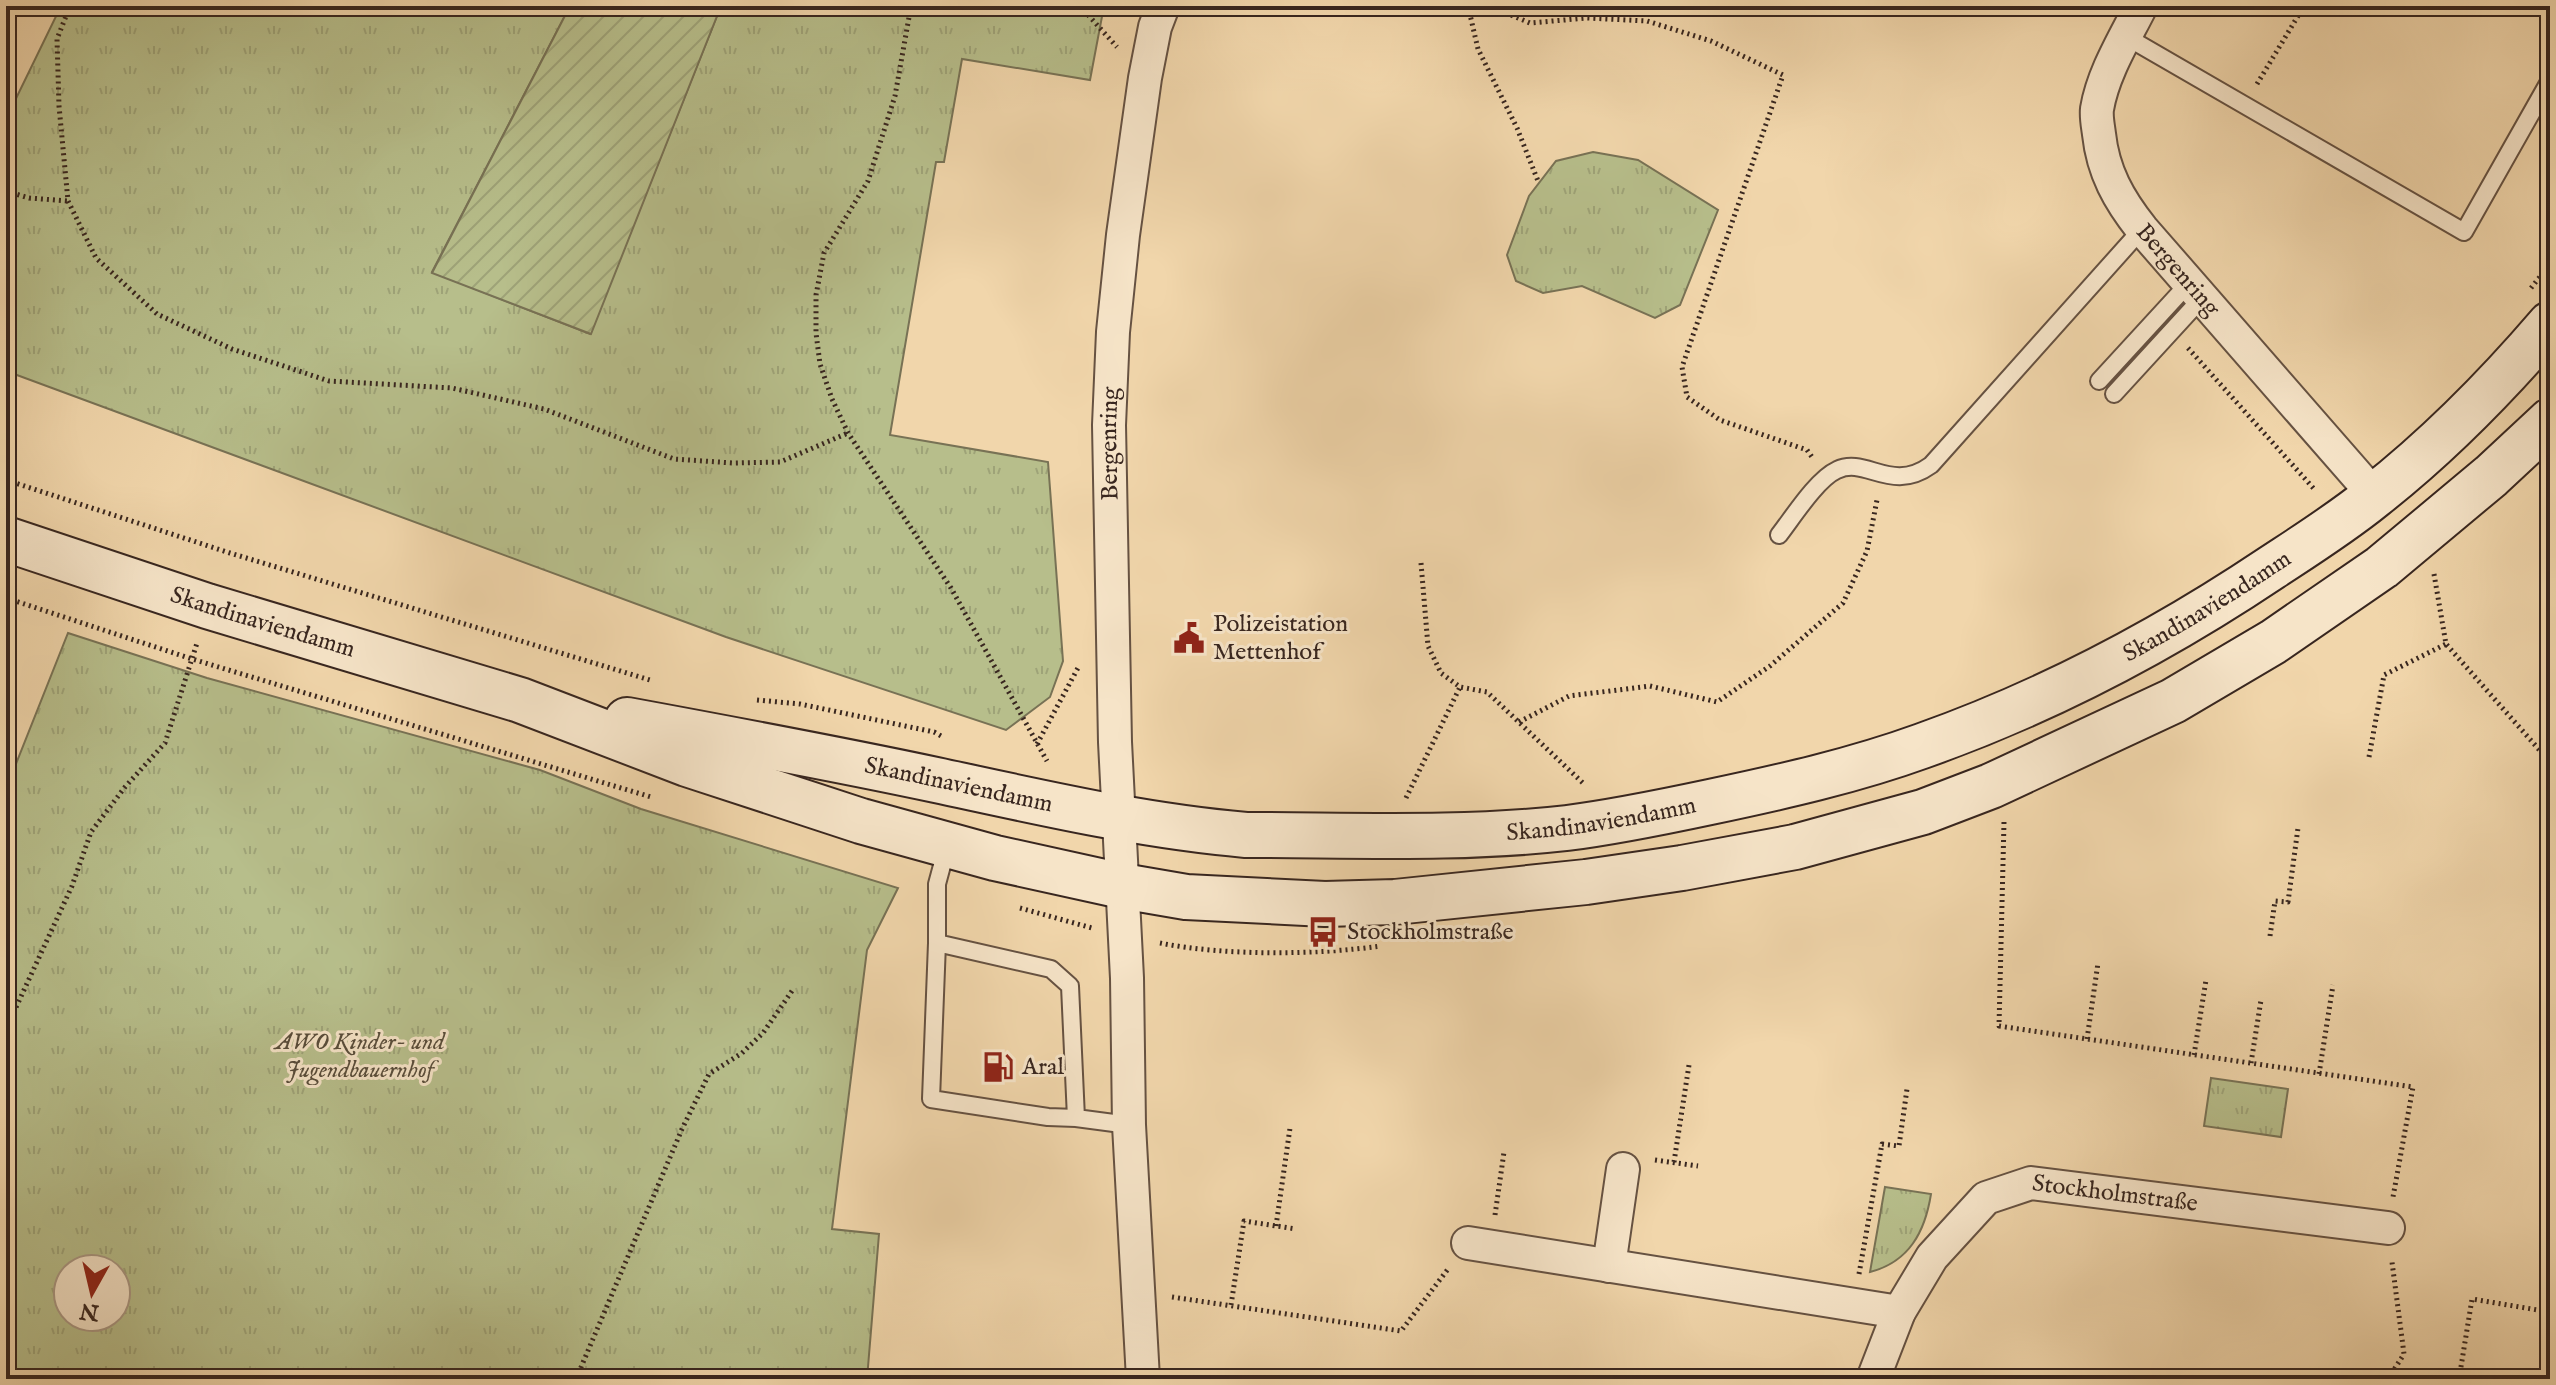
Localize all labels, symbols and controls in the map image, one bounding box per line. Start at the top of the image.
street label: Bergenring [2129,217,2228,324]
street label: Bergenring [1093,385,1126,501]
street label: Skandinaviendamm [2118,543,2297,670]
street label: Skandinaviendamm [166,579,359,665]
place label: Polizeistation Mettenhof [1213,609,1348,668]
public building icon: Polizeistation Mettenhof [1172,621,1206,655]
street label: Skandinaviendamm [862,750,1056,820]
street label: Skandinaviendamm [1505,790,1699,849]
bus stop icon: Stockholmstraße [1306,915,1340,949]
place label: Stockholmstraße [1347,917,1513,948]
park label: AWO Kinder- und Jugendbauernhof [272,1027,446,1086]
fuel station icon: Aral [981,1050,1015,1084]
place label: Aral [1021,1052,1064,1083]
street label: Stockholmstraße [2030,1168,2199,1219]
north arrow [52,1253,132,1333]
text: N [78,1296,102,1326]

